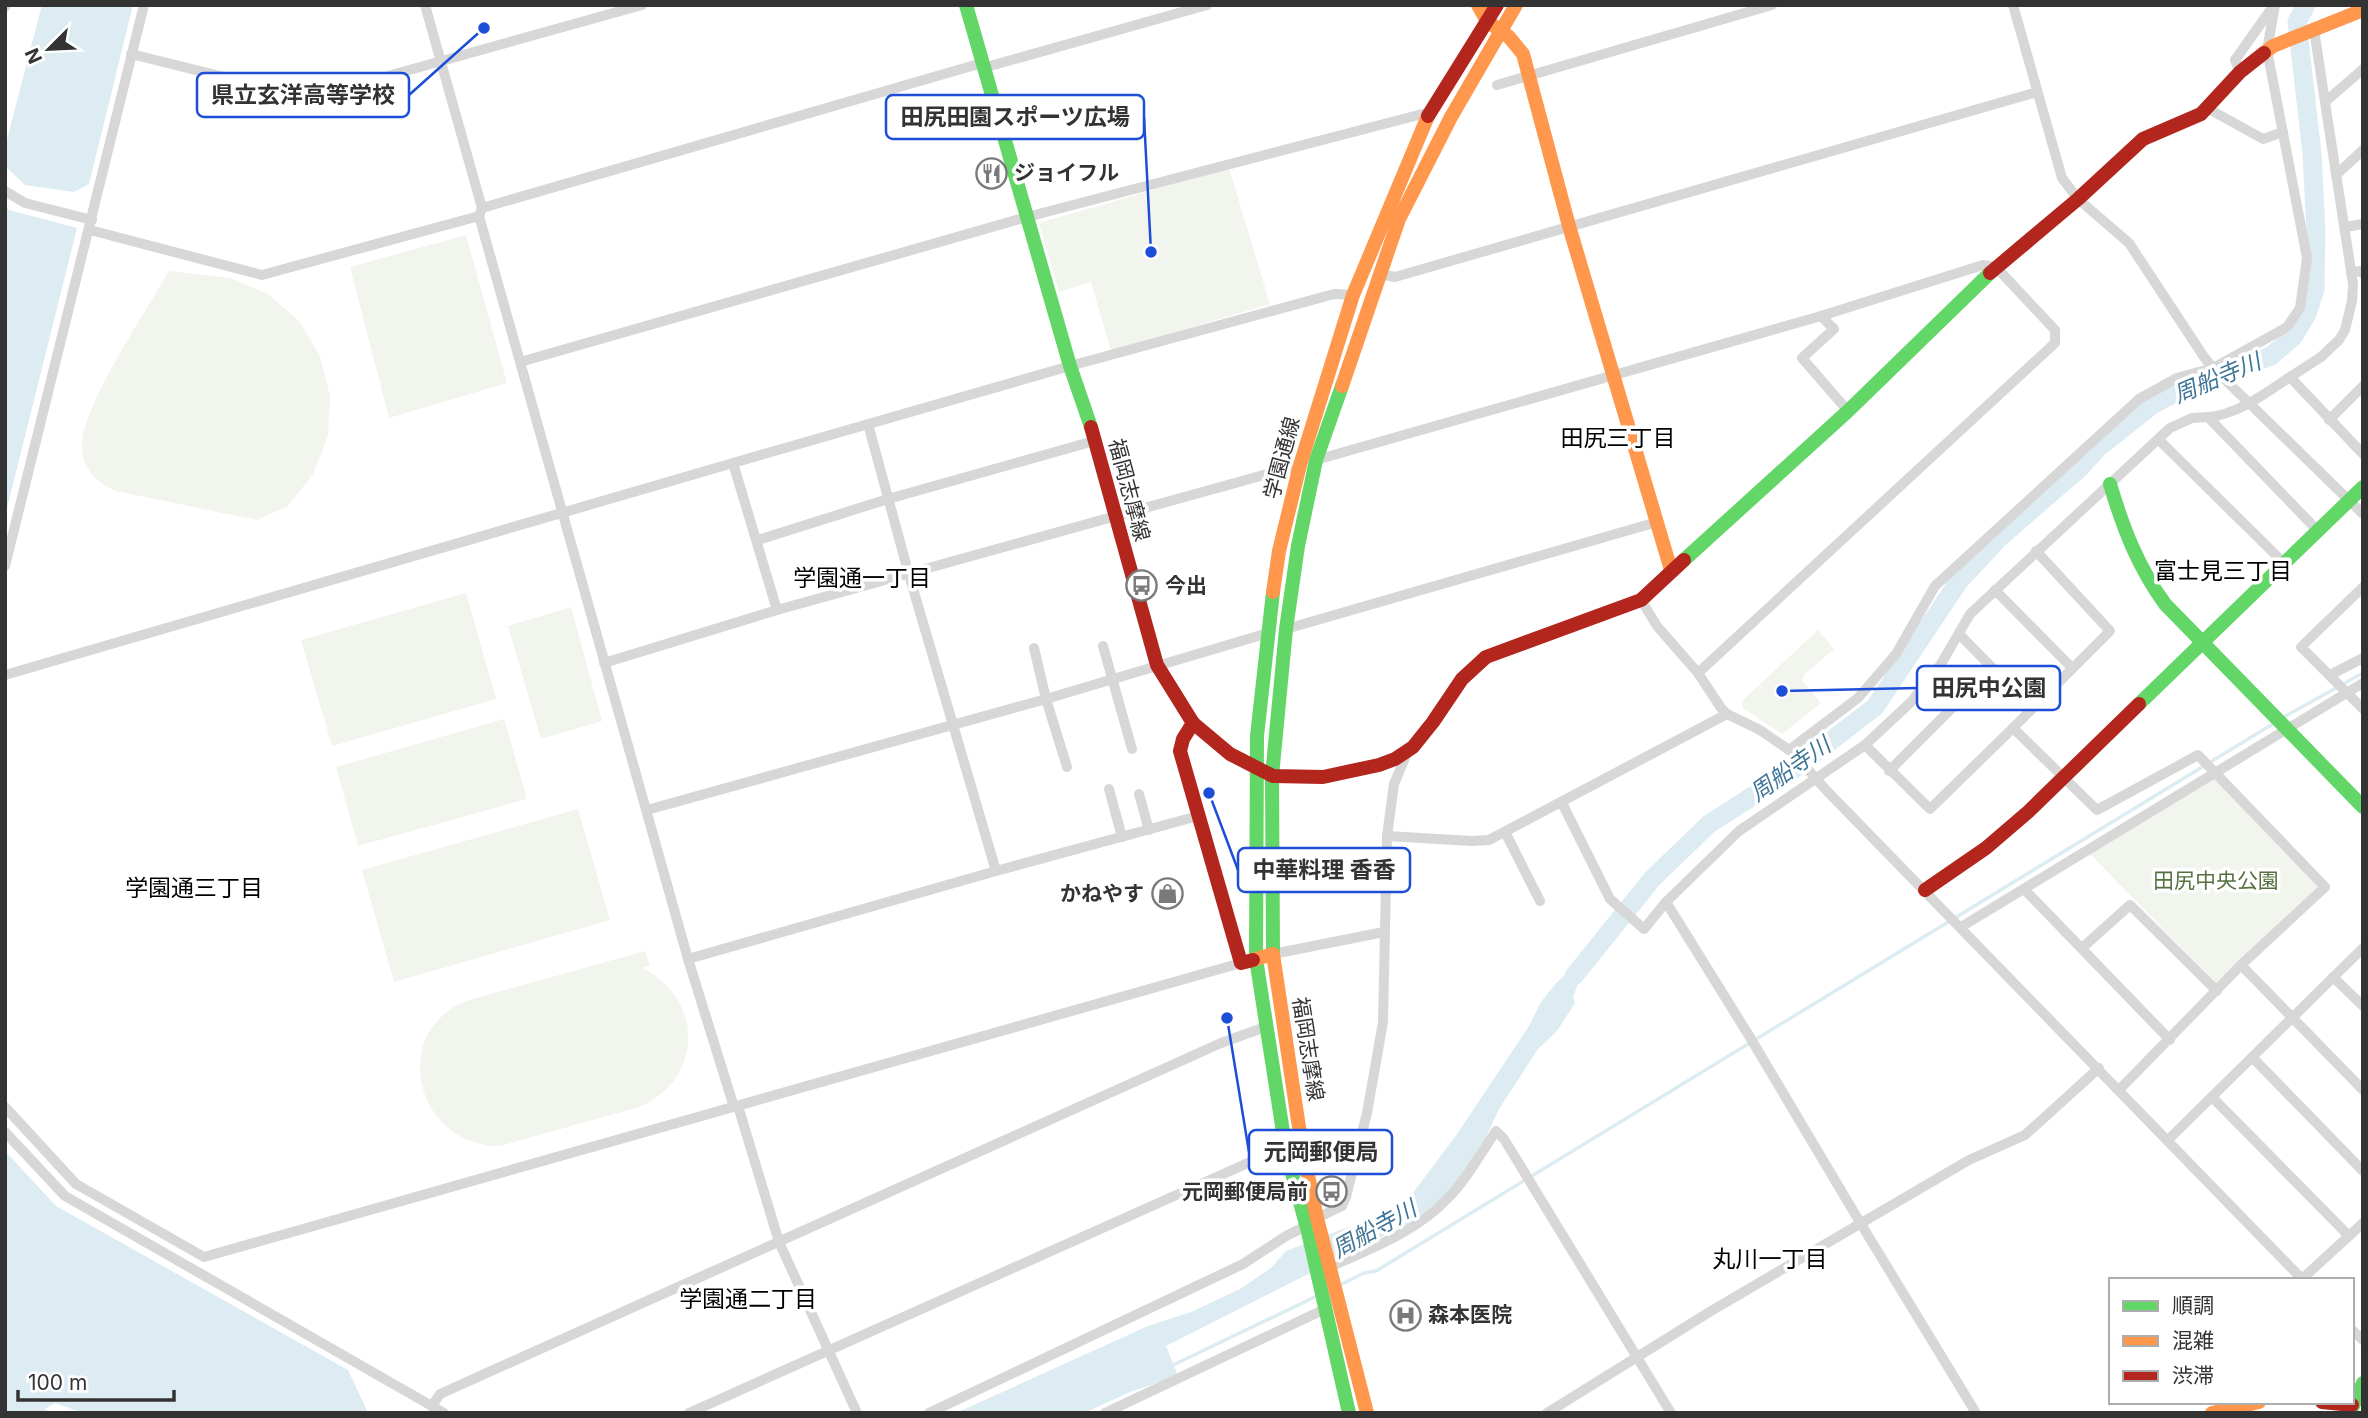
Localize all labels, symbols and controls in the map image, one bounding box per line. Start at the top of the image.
north arrow [14,14,84,84]
text: N [20,44,47,67]
callout: 県立玄洋高等学校 [197,73,409,117]
text: 県立玄洋高等学校 [211,81,395,109]
callout: 田尻田園スポーツ広場 [886,95,1144,139]
text: 田尻田園スポーツ広場 [900,103,1130,131]
restaurant icon: ジョイフル [974,156,1008,190]
place label: ジョイフル [1014,160,1119,185]
water label: 周船寺川 [2169,346,2268,409]
street label: 学園通線 [1259,414,1304,502]
district label: 田尻三丁目 [1561,424,1676,452]
street label: 福岡志摩線 [1104,436,1155,544]
district label: 富士見三丁目 [2154,557,2292,585]
district label: 学園通一丁目 [793,564,931,592]
bus stop icon: 今出 [1125,569,1159,603]
place label: 今出 [1165,573,1207,598]
callout: 田尻中公園 [1917,666,2060,710]
text: 田尻中公園 [1932,674,2047,702]
water label: 周船寺川 [1744,729,1838,807]
callout: 中華料理 香香 [1238,848,1410,892]
text: 中華料理 香香 [1252,856,1396,884]
park label: 田尻中央公園 [2153,868,2279,893]
district label: 学園通三丁目 [125,874,263,902]
shop icon: かねやす [1150,877,1184,911]
place label: かねやす [1060,881,1144,906]
street label: 福岡志摩線 [1288,995,1329,1103]
callout: 元岡郵便局 [1249,1130,1392,1174]
text: 元岡郵便局 [1264,1138,1379,1166]
bus stop icon: 元岡郵便局前 [1314,1175,1348,1209]
place label: 元岡郵便局前 [1182,1179,1308,1204]
water label: 周船寺川 [1327,1193,1424,1264]
district label: 丸川一丁目 [1713,1245,1828,1273]
legend [2109,1278,2354,1404]
district label: 学園通二丁目 [679,1285,817,1313]
text: 順調 [2172,1293,2214,1318]
hospital icon: 森本医院 [1388,1298,1422,1332]
place label: 森本医院 [1428,1302,1512,1327]
text: 混雑 [2172,1328,2214,1353]
scale bar [18,1358,173,1402]
text: 渋滞 [2172,1363,2214,1388]
text: 100 m [28,1370,87,1395]

